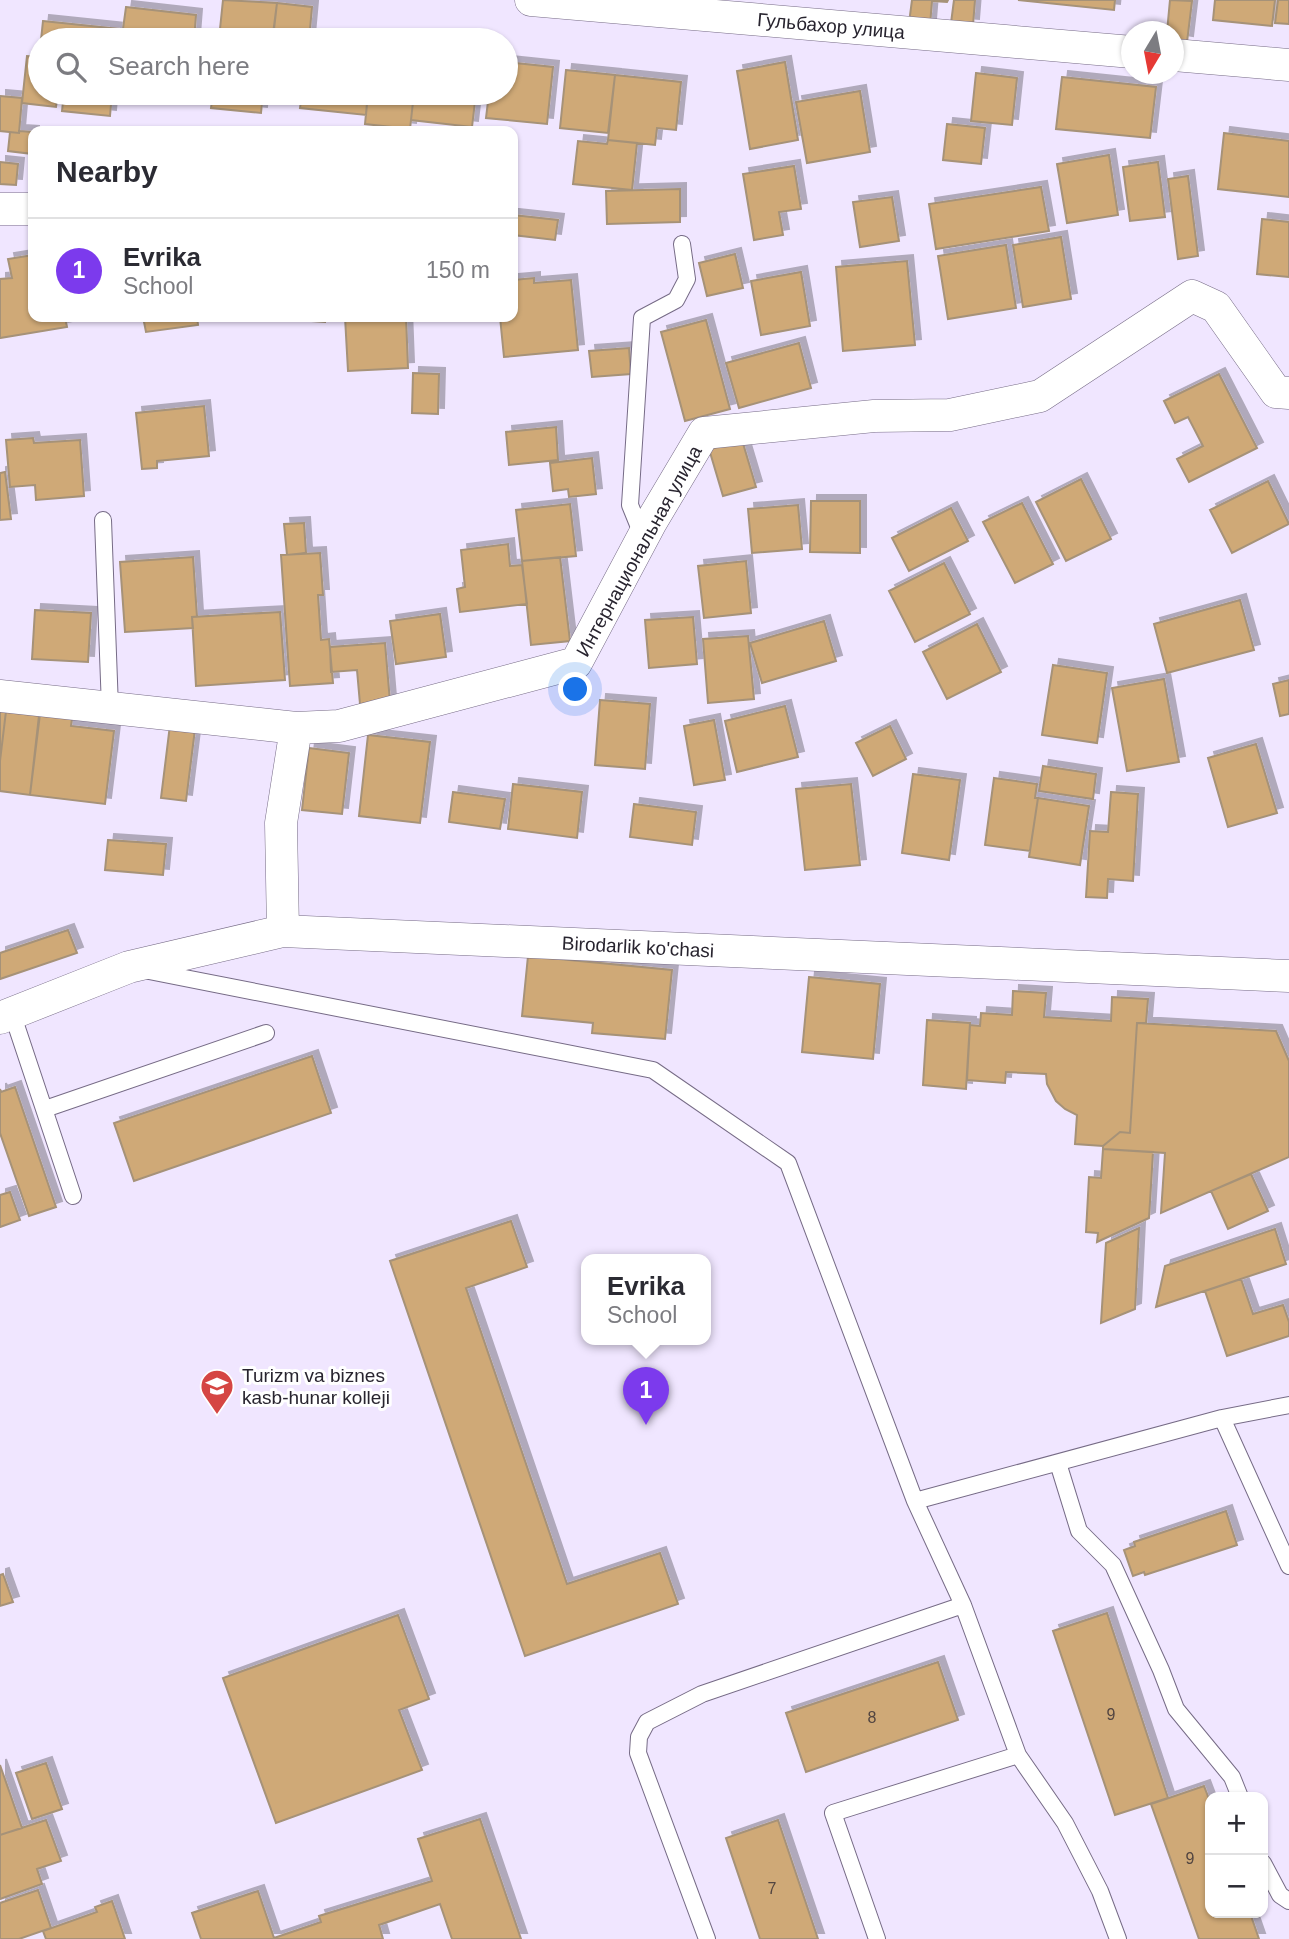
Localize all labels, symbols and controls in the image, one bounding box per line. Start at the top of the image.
street label: Гульбахор улица [756,9,906,43]
north arrow [1121,21,1184,84]
search box [28,28,518,105]
icon: search [52,48,90,86]
text: Search here [108,51,250,81]
text: Nearby [56,155,158,188]
text: Evrika [123,242,201,272]
text: 1 [73,257,85,283]
text: 150 m [426,257,490,283]
text: School [123,273,193,299]
street label: Интернациональная улица [572,442,706,660]
your location [558,672,592,706]
street label: Birodarlik ko'chasi [561,933,715,961]
popup [581,1254,711,1345]
text: Evrika [607,1271,685,1301]
text: School [607,1302,677,1328]
place label: Turizm va biznes kasb-hunar kolleji [242,1365,390,1408]
school or university icon: Turizm va biznes kasb-hunar kolleji [198,1367,236,1416]
pin: 1 [623,1367,669,1425]
house number: 9 [1107,1706,1116,1723]
house number: 8 [868,1709,877,1726]
map controls [1205,1792,1268,1918]
button: + [1205,1792,1268,1855]
house number: 9 [1186,1850,1195,1867]
button: − [1205,1855,1268,1918]
house number: 7 [768,1880,777,1897]

